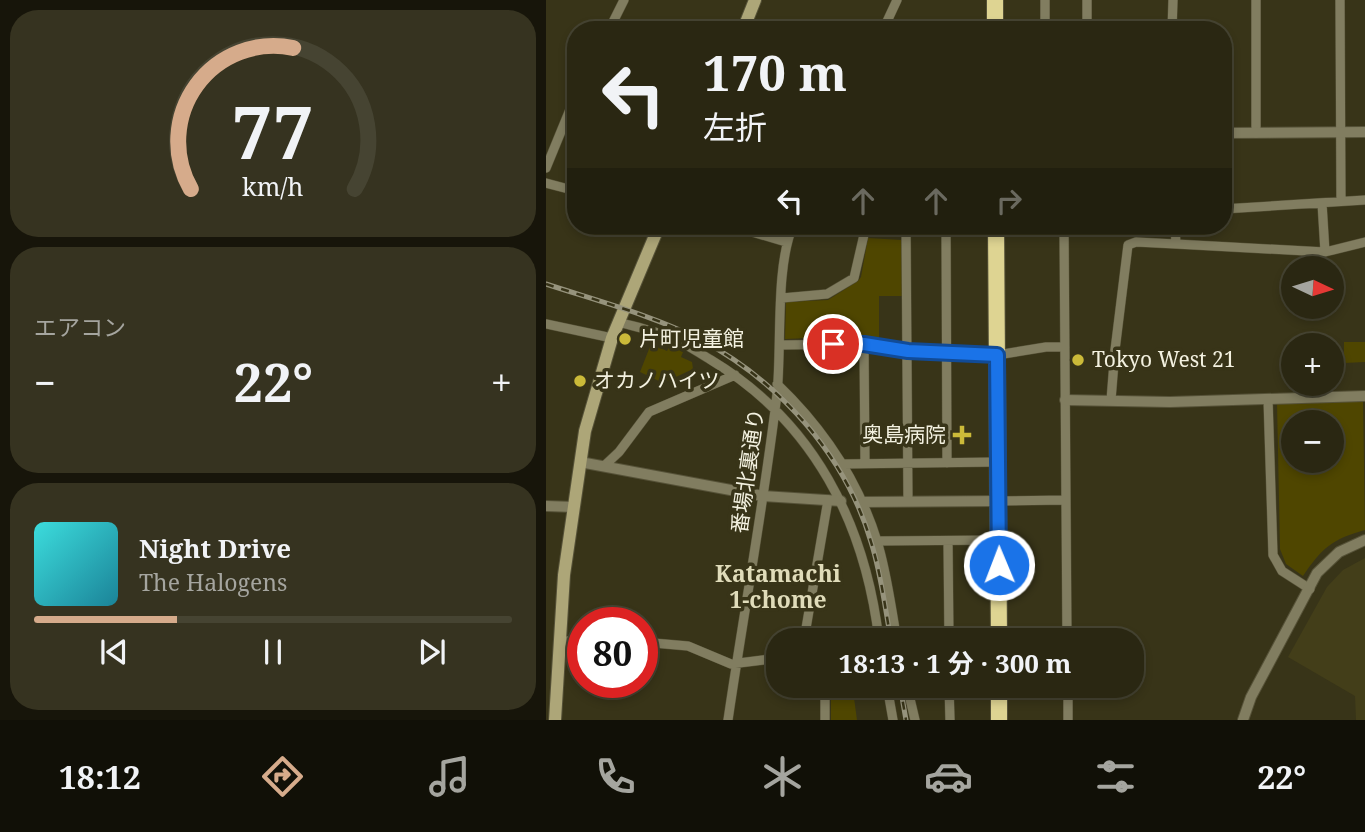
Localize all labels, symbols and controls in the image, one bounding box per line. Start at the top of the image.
text: 170 m [703,39,847,105]
icon: left [588,49,679,140]
text: 77 [232,82,314,181]
text: 左折 [703,105,767,148]
text: km/h [242,169,304,203]
icon: left [771,182,809,220]
icon: ahead [844,182,882,220]
icon: ahead [917,182,955,220]
icon: right [990,182,1028,220]
north arrow [1281,256,1344,318]
map controls [1281,256,1344,473]
text: エアコン [34,311,126,343]
pin [803,314,863,374]
place label: 片町児童館 [639,324,744,352]
icon: arrive [814,325,852,363]
marker: 片町児童館 [617,331,633,347]
button: + [1281,333,1344,396]
place label: Tokyo West 21 [1092,345,1235,373]
text: 22° [234,346,313,417]
marker: Tokyo West 21 [1070,352,1086,368]
text: − [34,356,56,408]
text: + [491,356,512,408]
place label: オカノハイツ [594,366,720,394]
marker: オカノハイツ [572,373,588,389]
street label: 番場北裏通り [724,407,770,535]
button: − [1281,410,1344,473]
place label: 奥島病院 [862,420,946,448]
marker: 奥島病院 [952,425,972,445]
position arrow [962,528,1036,602]
text: Night Drive [139,530,291,566]
district label: Katamachi 1-chome [715,557,841,615]
text: The Halogens [139,566,287,598]
speed limit sign: 80 [567,607,658,698]
icon: previous [95,633,133,671]
icon: pause [254,633,292,671]
icon: next [413,633,451,671]
text: 18:13 · 1 分 · 300 m [839,645,1071,681]
icon: directions [258,752,307,801]
icon: music [425,752,474,801]
icon: phone [591,752,640,801]
icon: climate [758,752,807,801]
icon: car [924,752,973,801]
icon: filters [1091,752,1140,801]
text: 18:12 [59,755,141,798]
text: 22° [1257,755,1306,798]

